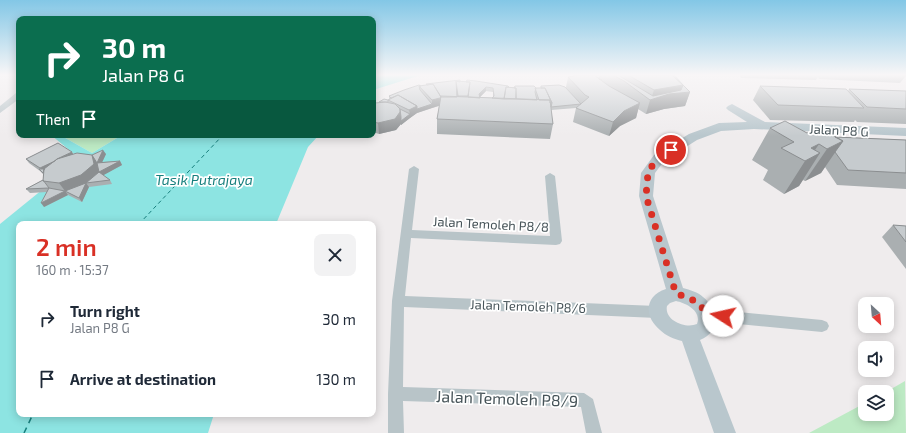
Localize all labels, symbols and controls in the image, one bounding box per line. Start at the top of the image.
text: 30 m [102,30,166,64]
icon: right [36,32,88,84]
text: Jalan P8 G [102,64,185,86]
icon: arrive [78,108,100,130]
text: Then [36,110,70,128]
street label: Jalan P8 G [809,120,869,140]
pin [654,133,688,167]
icon: arrive [660,139,682,161]
water label: Tasik Putrajaya [155,171,253,188]
street label: Jalan Temoleh P8/8 [433,213,549,235]
text: 2 min [36,232,97,261]
button: close [314,234,356,276]
text: 160 m · 15:37 [36,262,109,278]
position arrow [702,295,744,337]
street label: Jalan Temoleh P8/6 [470,296,586,316]
north arrow [858,297,894,333]
map controls [858,297,894,421]
text: Turn right [70,302,140,320]
icon: right [36,308,58,330]
text: 30 m [322,310,356,328]
text: Jalan P8 G [70,320,130,336]
button: sound [858,341,894,377]
icon: arrive [36,368,58,390]
text: Arrive at destination [70,370,216,388]
text: 130 m [316,370,356,388]
button: layers [858,385,894,421]
street label: Jalan Temoleh P8/9 [436,386,578,410]

